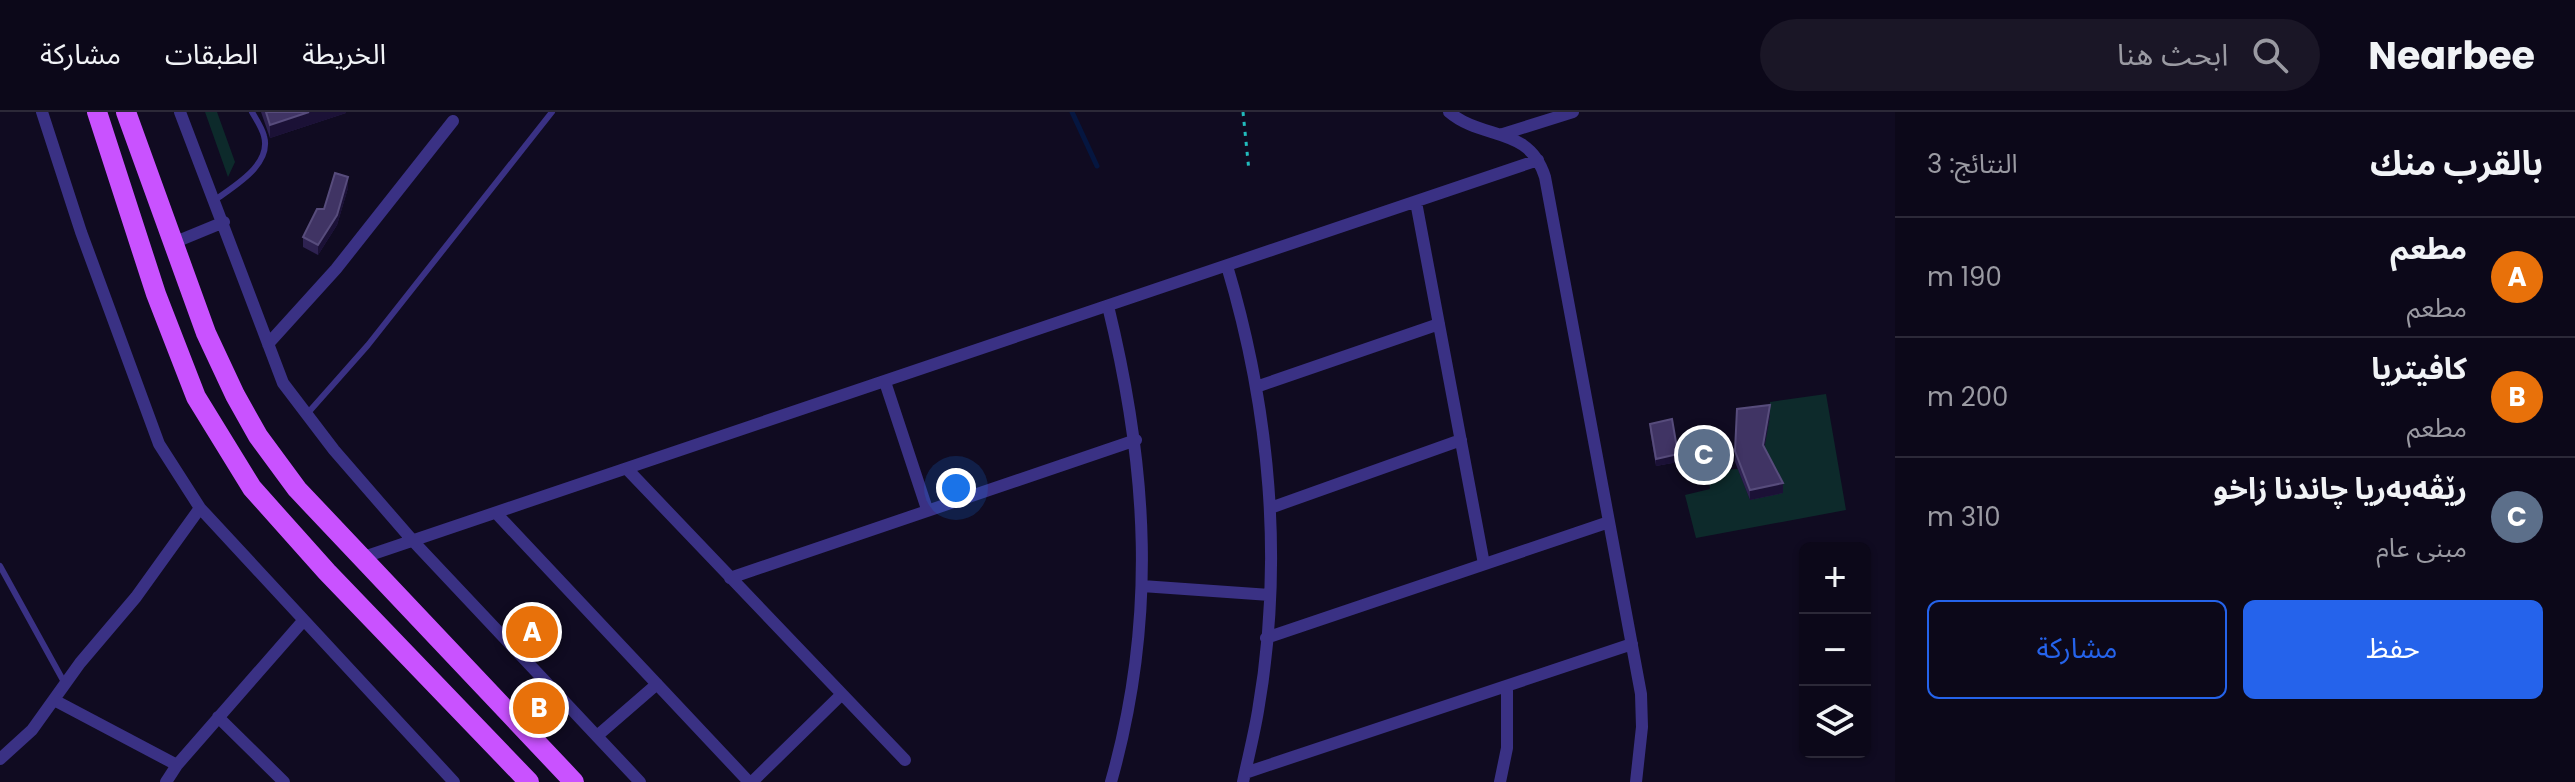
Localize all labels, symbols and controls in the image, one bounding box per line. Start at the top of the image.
search box [1760,19,2320,91]
text: Nearbee [2368,29,2535,82]
text: ابحث هنا [2117,33,2228,76]
icon: search [2248,33,2292,77]
text: مشاركة [40,35,121,74]
text: الطبقات [165,35,258,74]
text: الخريطة [302,35,386,74]
text: بالقرب منك [2370,139,2543,187]
text: النتائج: 3 [1927,146,2018,182]
text: مطعم [2390,227,2467,270]
text: 190 m [1927,259,2002,295]
text: A [2507,259,2527,295]
text: مطعم [2407,290,2467,326]
text: كافيتريا [2371,347,2467,390]
text: 200 m [1927,379,2008,415]
text: B [2508,379,2526,415]
text: مطعم [2407,410,2467,446]
pin: C [1678,425,1730,485]
text: رێڤه‌به‌ريا چاندنا زاخو [2213,467,2467,510]
your location [936,468,976,508]
text: 310 m [1927,499,2001,535]
text: C [2507,499,2527,535]
text: مبنى عام [2376,530,2467,566]
map controls [1799,542,1871,758]
button: + [1799,542,1871,614]
button: مشاركة [1927,600,2227,699]
button: حفظ [2243,600,2543,699]
pin: A [506,602,558,662]
button: − [1799,614,1871,686]
pin: B [513,678,565,738]
button: layers [1799,686,1871,758]

